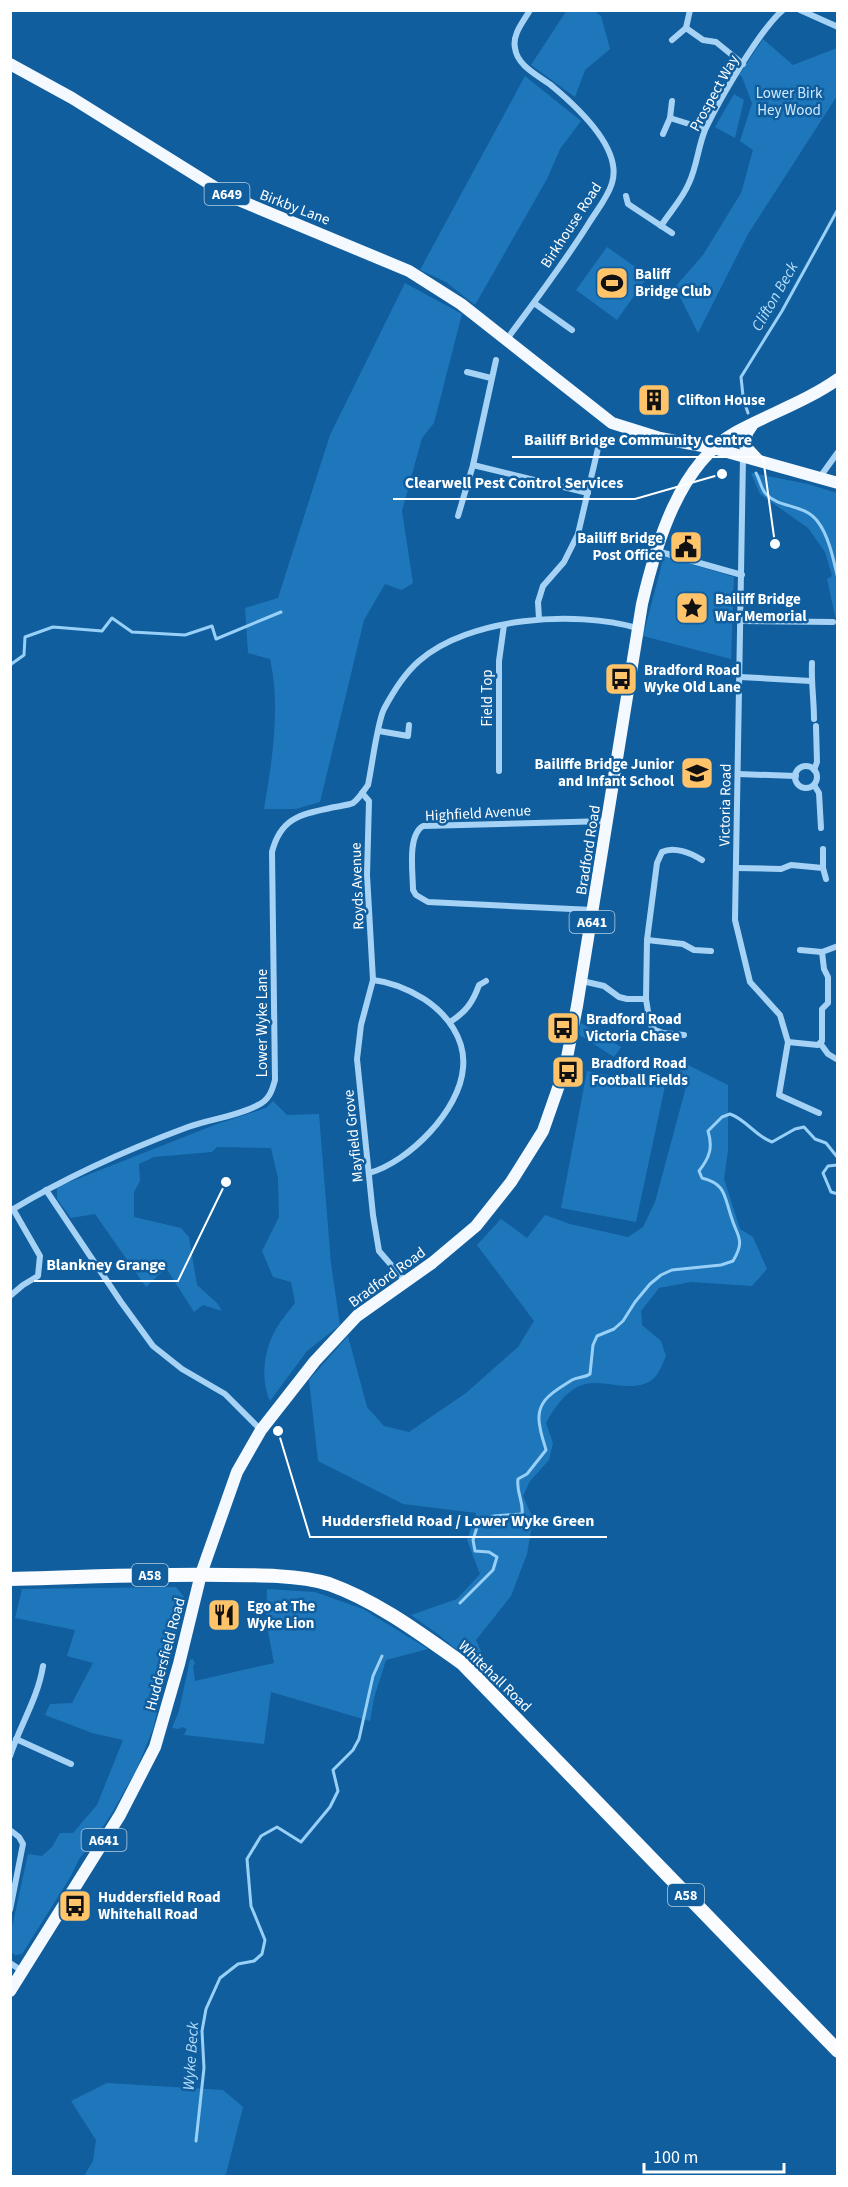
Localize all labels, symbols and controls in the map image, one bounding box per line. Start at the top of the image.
street label: Prospect Way [685,51,744,135]
park label: Lower Birk Hey Wood [756,83,823,121]
street label: Birkhouse Road [536,178,607,272]
road number: A649 [204,183,250,205]
street label: Birkby Lane [257,184,333,231]
water label: Clifton Beck [746,258,804,335]
place label: Baliff Bridge Club [635,264,712,302]
sports icon: Baliff Bridge Club [594,265,630,301]
building icon: Clifton House [636,382,672,418]
place label: Clifton House [677,390,766,411]
callout: Bailiff Bridge Community Centre [512,423,763,457]
text: Bailiff Bridge Community Centre [524,429,752,451]
callout: Clearwell Pest Control Services [393,465,635,499]
text: Clearwell Pest Control Services [405,472,623,494]
place label: Bailiff Bridge Post Office [577,528,663,566]
public building icon: Bailiff Bridge Post Office [668,529,704,565]
place label: Bailiff Bridge War Memorial [715,589,807,627]
place icon: Bailiff Bridge War Memorial [674,590,710,626]
place label: Bradford Road Wyke Old Lane [644,660,741,698]
bus stop icon: Bradford Road Wyke Old Lane [603,661,639,697]
street label: Field Top [477,669,498,727]
place label: Bailiffe Bridge Junior and Infant School [535,754,675,792]
school or university icon: Bailiffe Bridge Junior and Infant School [679,755,715,791]
street label: Victoria Road [714,763,737,847]
street label: Highfield Avenue [425,800,532,827]
street label: Bradford Road [571,804,606,896]
street label: Royds Avenue [345,842,370,930]
road number: A641 [570,911,614,933]
street label: Lower Wyke Lane [252,969,273,1077]
place label: Bradford Road Victoria Chase [585,1009,682,1047]
bus stop icon: Bradford Road Victoria Chase [545,1010,581,1046]
place label: Bradford Road Football Fields [591,1053,688,1091]
bus stop icon: Bradford Road Football Fields [550,1054,586,1090]
street label: Mayfield Grove [338,1089,369,1183]
street label: Bradford Road [345,1242,430,1312]
callout: Blankney Grange [34,1247,178,1281]
text: Blankney Grange [46,1254,166,1276]
callout: Huddersfield Road / Lower Wyke Green [310,1503,607,1537]
text: Huddersfield Road / Lower Wyke Green [322,1510,594,1532]
road number: A58 [132,1564,168,1586]
street label: Huddersfield Road [140,1595,191,1713]
place label: Ego at The Wyke Lion [247,1596,316,1634]
restaurant icon: Ego at The Wyke Lion [206,1597,242,1633]
street label: Whitehall Road [453,1636,536,1717]
road number: A641 [82,1829,126,1851]
road number: A58 [668,1884,704,1906]
place label: Huddersfield Road Whitehall Road [98,1887,221,1925]
bus stop icon: Huddersfield Road Whitehall Road [57,1888,93,1924]
water label: Wyke Beck [178,2021,204,2091]
scale bar [644,2136,784,2174]
text: 100 m [653,2145,698,2170]

